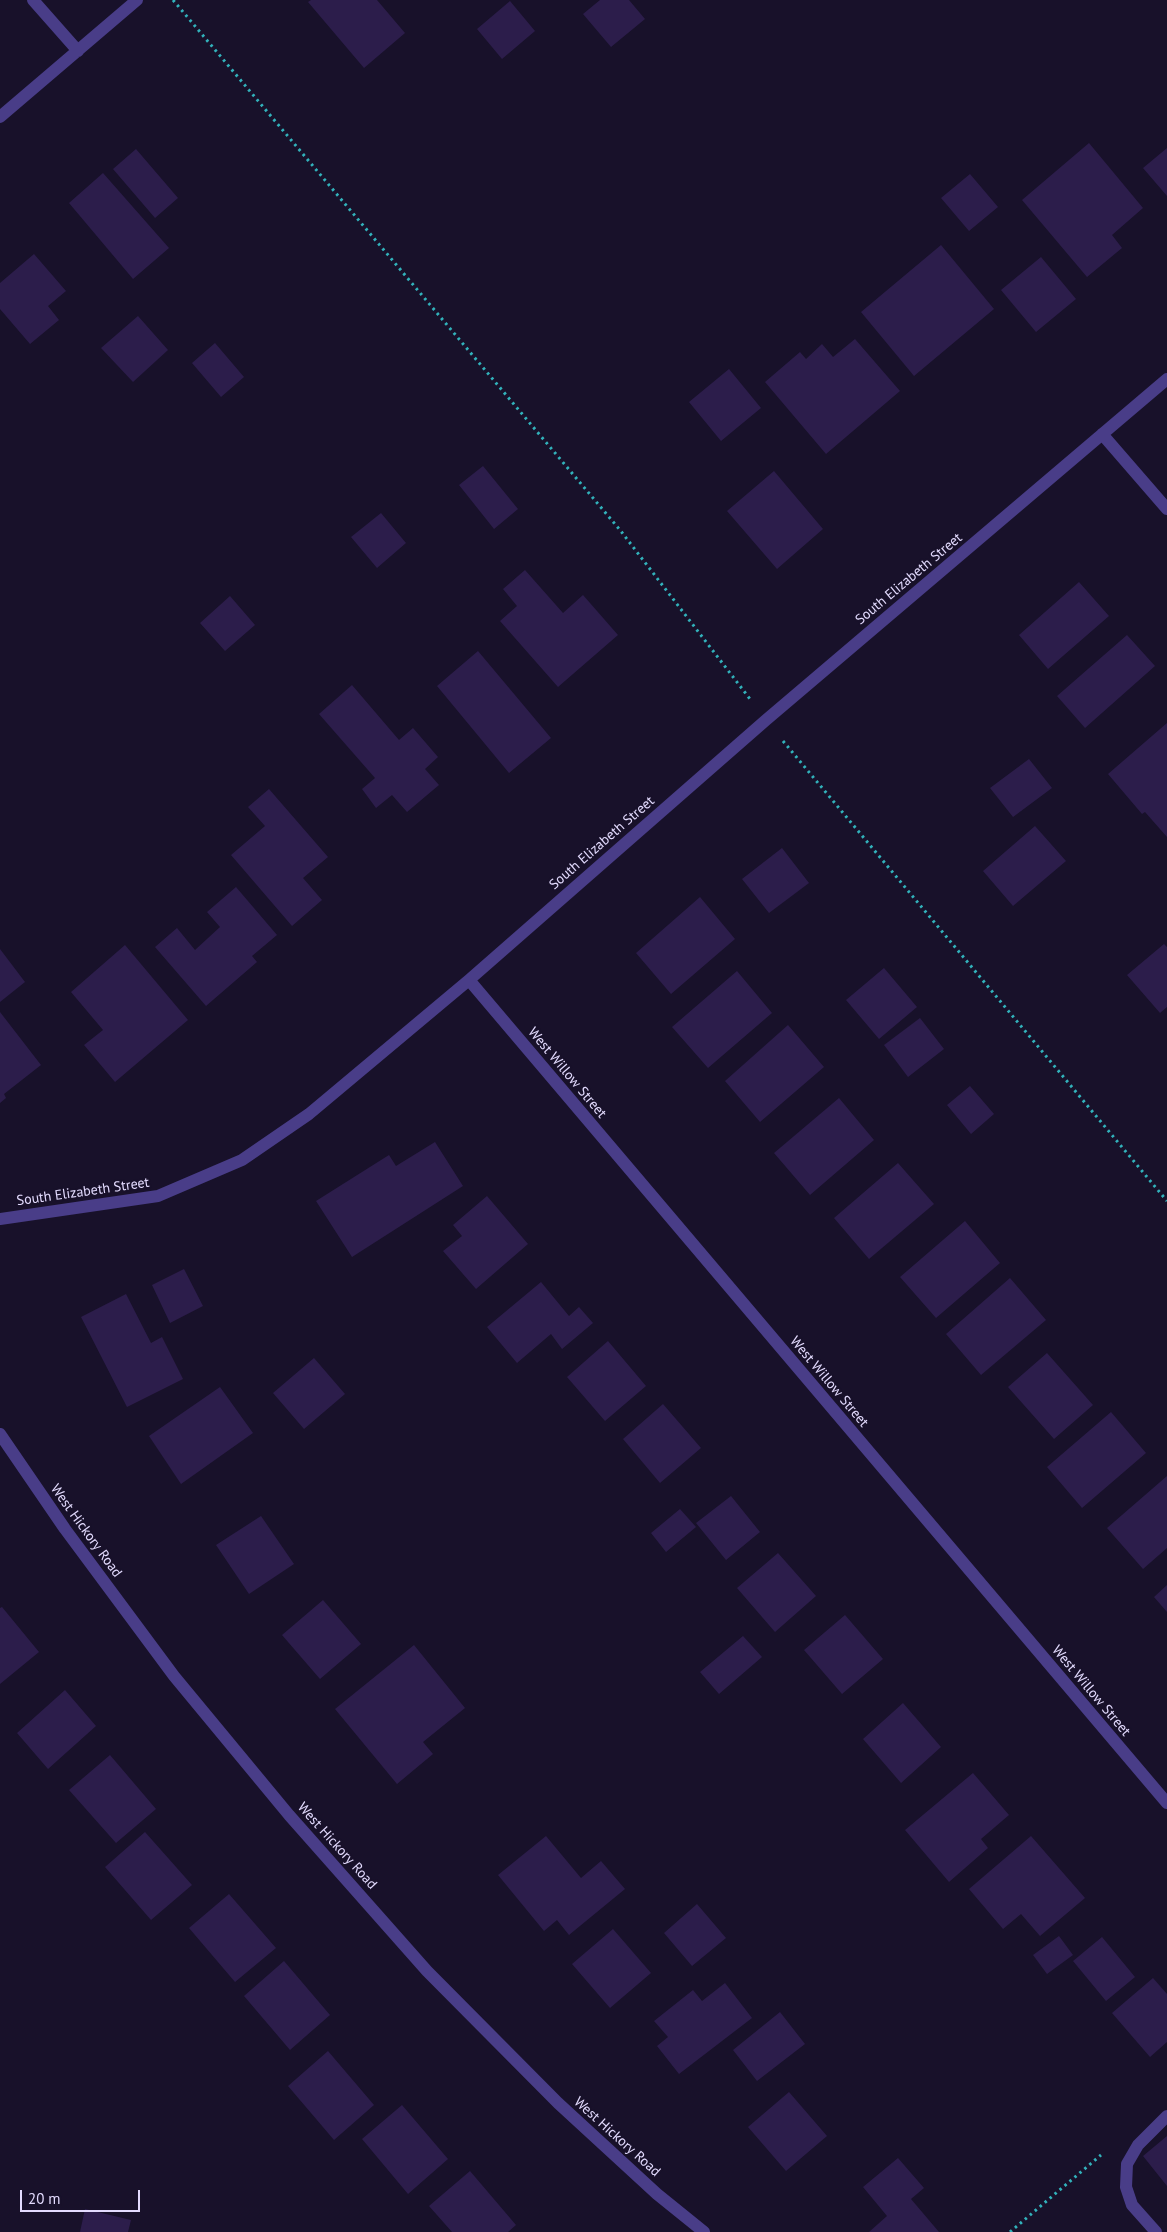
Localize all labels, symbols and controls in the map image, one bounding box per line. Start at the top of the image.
street label: South Elizabeth Street [852,530,966,628]
street label: South Elizabeth Street [546,793,658,893]
street label: West Willow Street [524,1024,610,1122]
street label: South Elizabeth Street [16,1174,150,1210]
street label: West Willow Street [786,1333,872,1431]
street label: West Hickory Road [47,1481,125,1581]
street label: West Willow Street [1048,1642,1134,1740]
street label: West Hickory Road [294,1799,380,1893]
street label: West Hickory Road [570,2094,664,2180]
scale bar [22,2180,142,2212]
text: 20 m [28,2189,61,2208]

